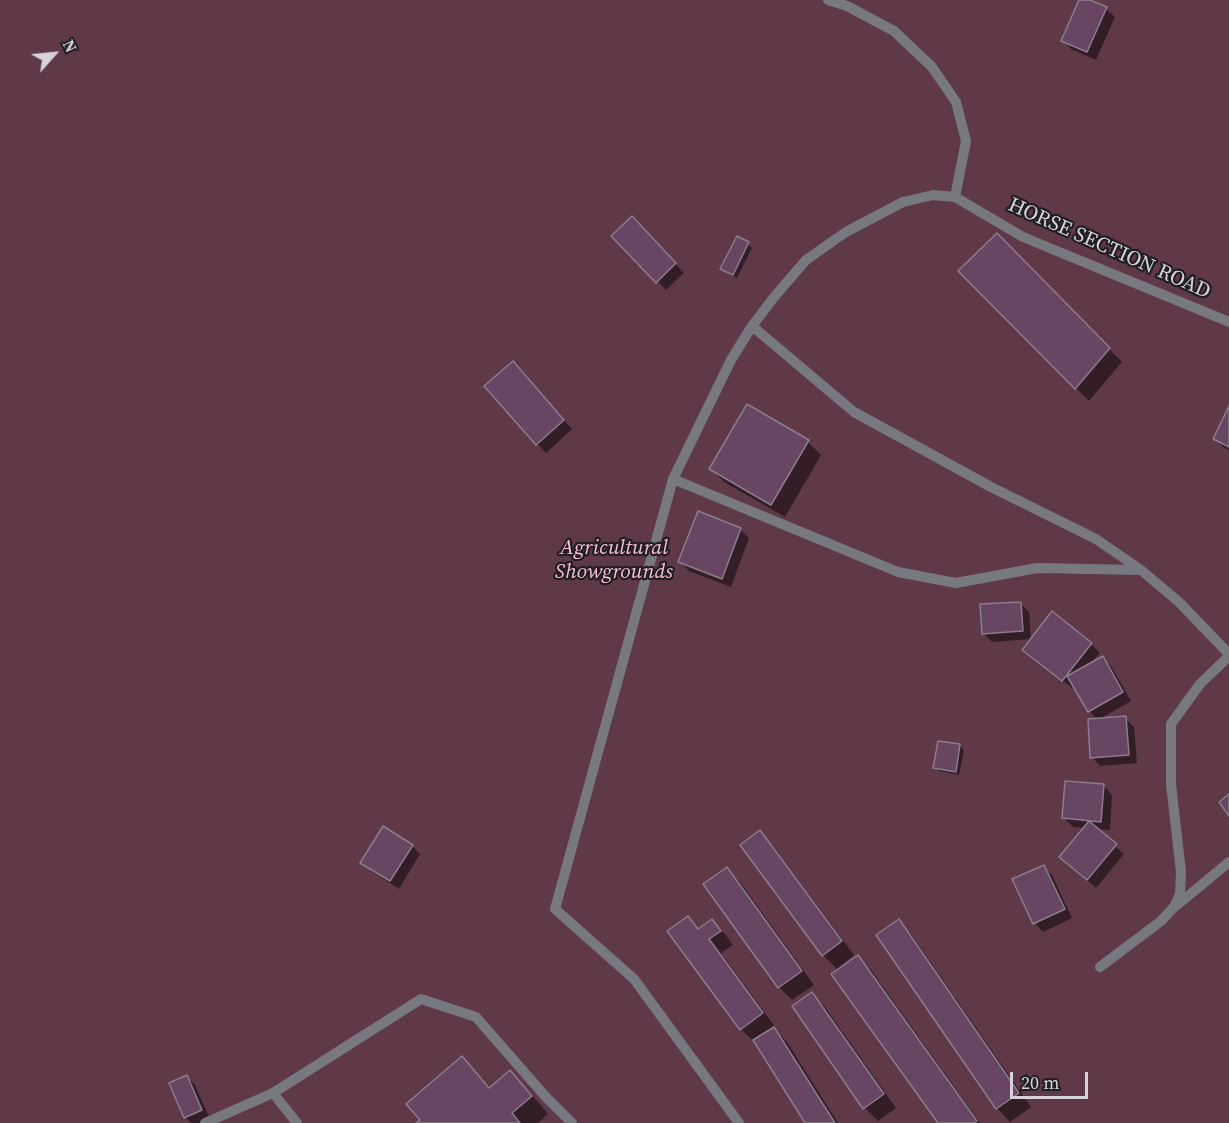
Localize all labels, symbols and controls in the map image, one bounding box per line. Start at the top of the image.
north arrow [24,24,84,84]
text: N [58,36,82,56]
street label: HORSE SECTION ROAD [1004,193,1214,305]
park label: Agricultural Showgrounds [555,536,673,586]
scale bar [1013,1060,1091,1098]
text: 20 m [1021,1070,1059,1095]

